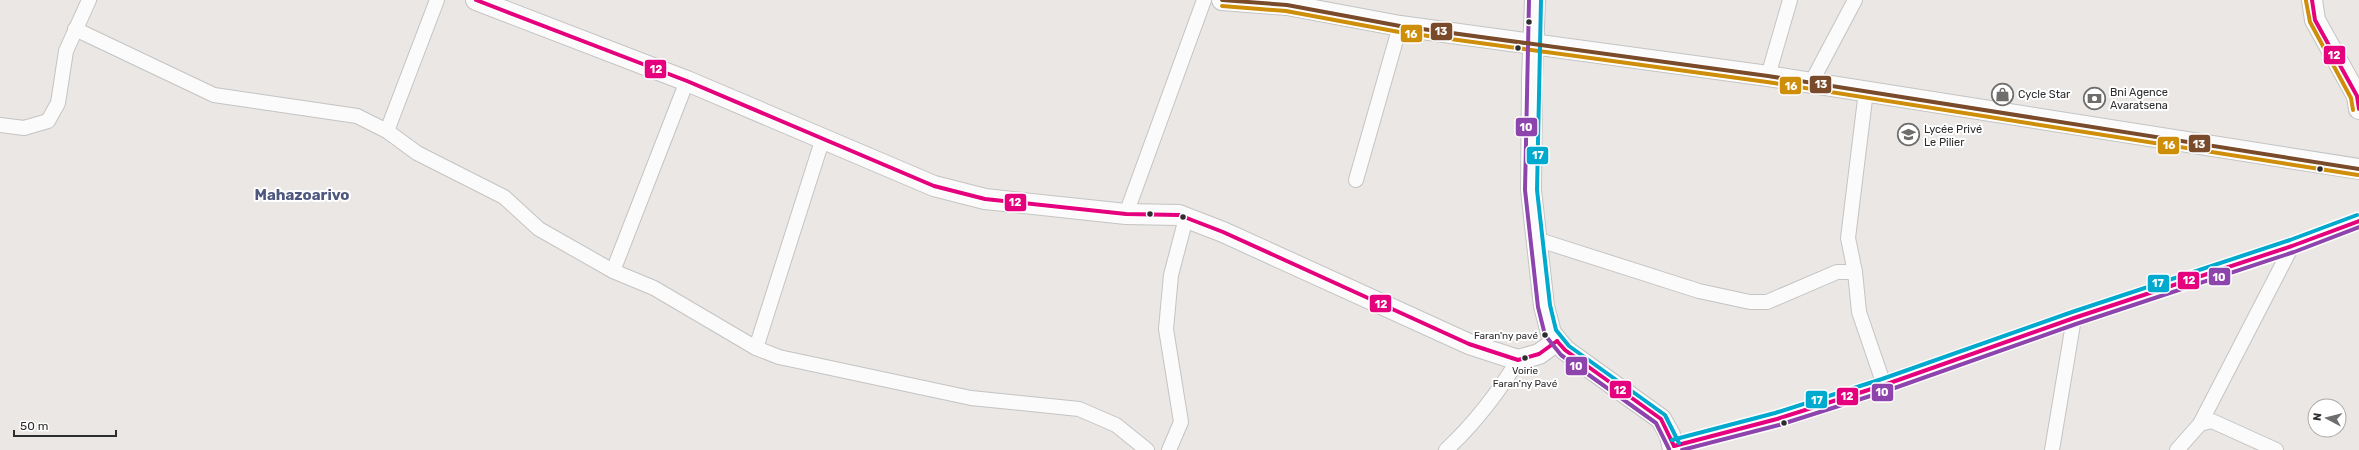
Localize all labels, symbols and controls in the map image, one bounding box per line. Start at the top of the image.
unlabelled marker [1524,17,1534,27]
line badge: 13 [1430,22,1453,41]
line badge: 16 [1400,24,1423,43]
text: 13 [1435,25,1447,38]
text: 16 [1405,28,1417,41]
unlabelled marker [1513,43,1523,53]
line badge: 12 [2323,45,2346,65]
text: 12 [2328,49,2340,62]
line badge: 12 [644,59,667,79]
text: 12 [650,63,662,76]
line badge: 13 [1809,75,1832,94]
line badge: 16 [1779,76,1802,95]
text: 13 [1815,78,1827,91]
text: 16 [1785,80,1797,93]
shop icon: Cycle Star [1990,81,2016,107]
bank icon: Bni Agence Avaratsena [2082,85,2108,111]
place label: Bni Agence Avaratsena [2110,86,2168,112]
place label: Cycle Star [2018,88,2071,101]
line badge: 10 [1515,117,1538,137]
text: 10 [1520,121,1532,134]
school or university icon: Lycée Privé Le Pilier [1895,122,1921,148]
place label: Lycée Privé Le Pilier [1924,123,1982,149]
line badge: 13 [2188,134,2211,153]
line badge: 16 [2157,136,2180,155]
text: 13 [2193,138,2205,151]
text: 16 [2163,139,2175,152]
line badge: 17 [1526,146,1549,165]
text: 17 [1532,149,1545,162]
unlabelled marker [2315,164,2325,174]
district label: Mahazoarivo [255,186,350,204]
line badge: 12 [1004,193,1027,212]
text: 12 [1009,196,1021,209]
unlabelled marker [1145,209,1155,219]
unlabelled marker [1178,212,1188,222]
line badge: 10 [2208,267,2231,286]
line badge: 12 [2177,271,2200,290]
text: 10 [2213,271,2225,284]
line badge: 17 [2147,274,2170,293]
text: 12 [2183,274,2195,287]
text: 17 [2152,277,2165,290]
line badge: 12 [1369,294,1392,313]
text: 12 [1375,298,1387,311]
place label: Faran'ny pavé [1474,330,1538,342]
marker: Faran'ny pavé [1540,330,1550,340]
marker: Voirie Faran'ny Pavé [1520,353,1530,363]
line badge: 10 [1565,356,1588,376]
text: 10 [1570,360,1582,373]
place label: Voirie Faran'ny Pavé [1493,365,1558,390]
line badge: 12 [1609,380,1632,399]
line badge: 10 [1871,383,1894,402]
text: 12 [1614,384,1626,397]
text: 10 [1876,386,1888,399]
line badge: 12 [1836,387,1859,406]
line badge: 17 [1805,390,1828,409]
text: 12 [1841,390,1853,403]
text: 17 [1811,394,1824,407]
north arrow [2307,398,2347,438]
scale bar [14,412,116,438]
text: N [2311,412,2325,422]
unlabelled marker [1779,418,1789,428]
text: 50 m [20,419,48,433]

